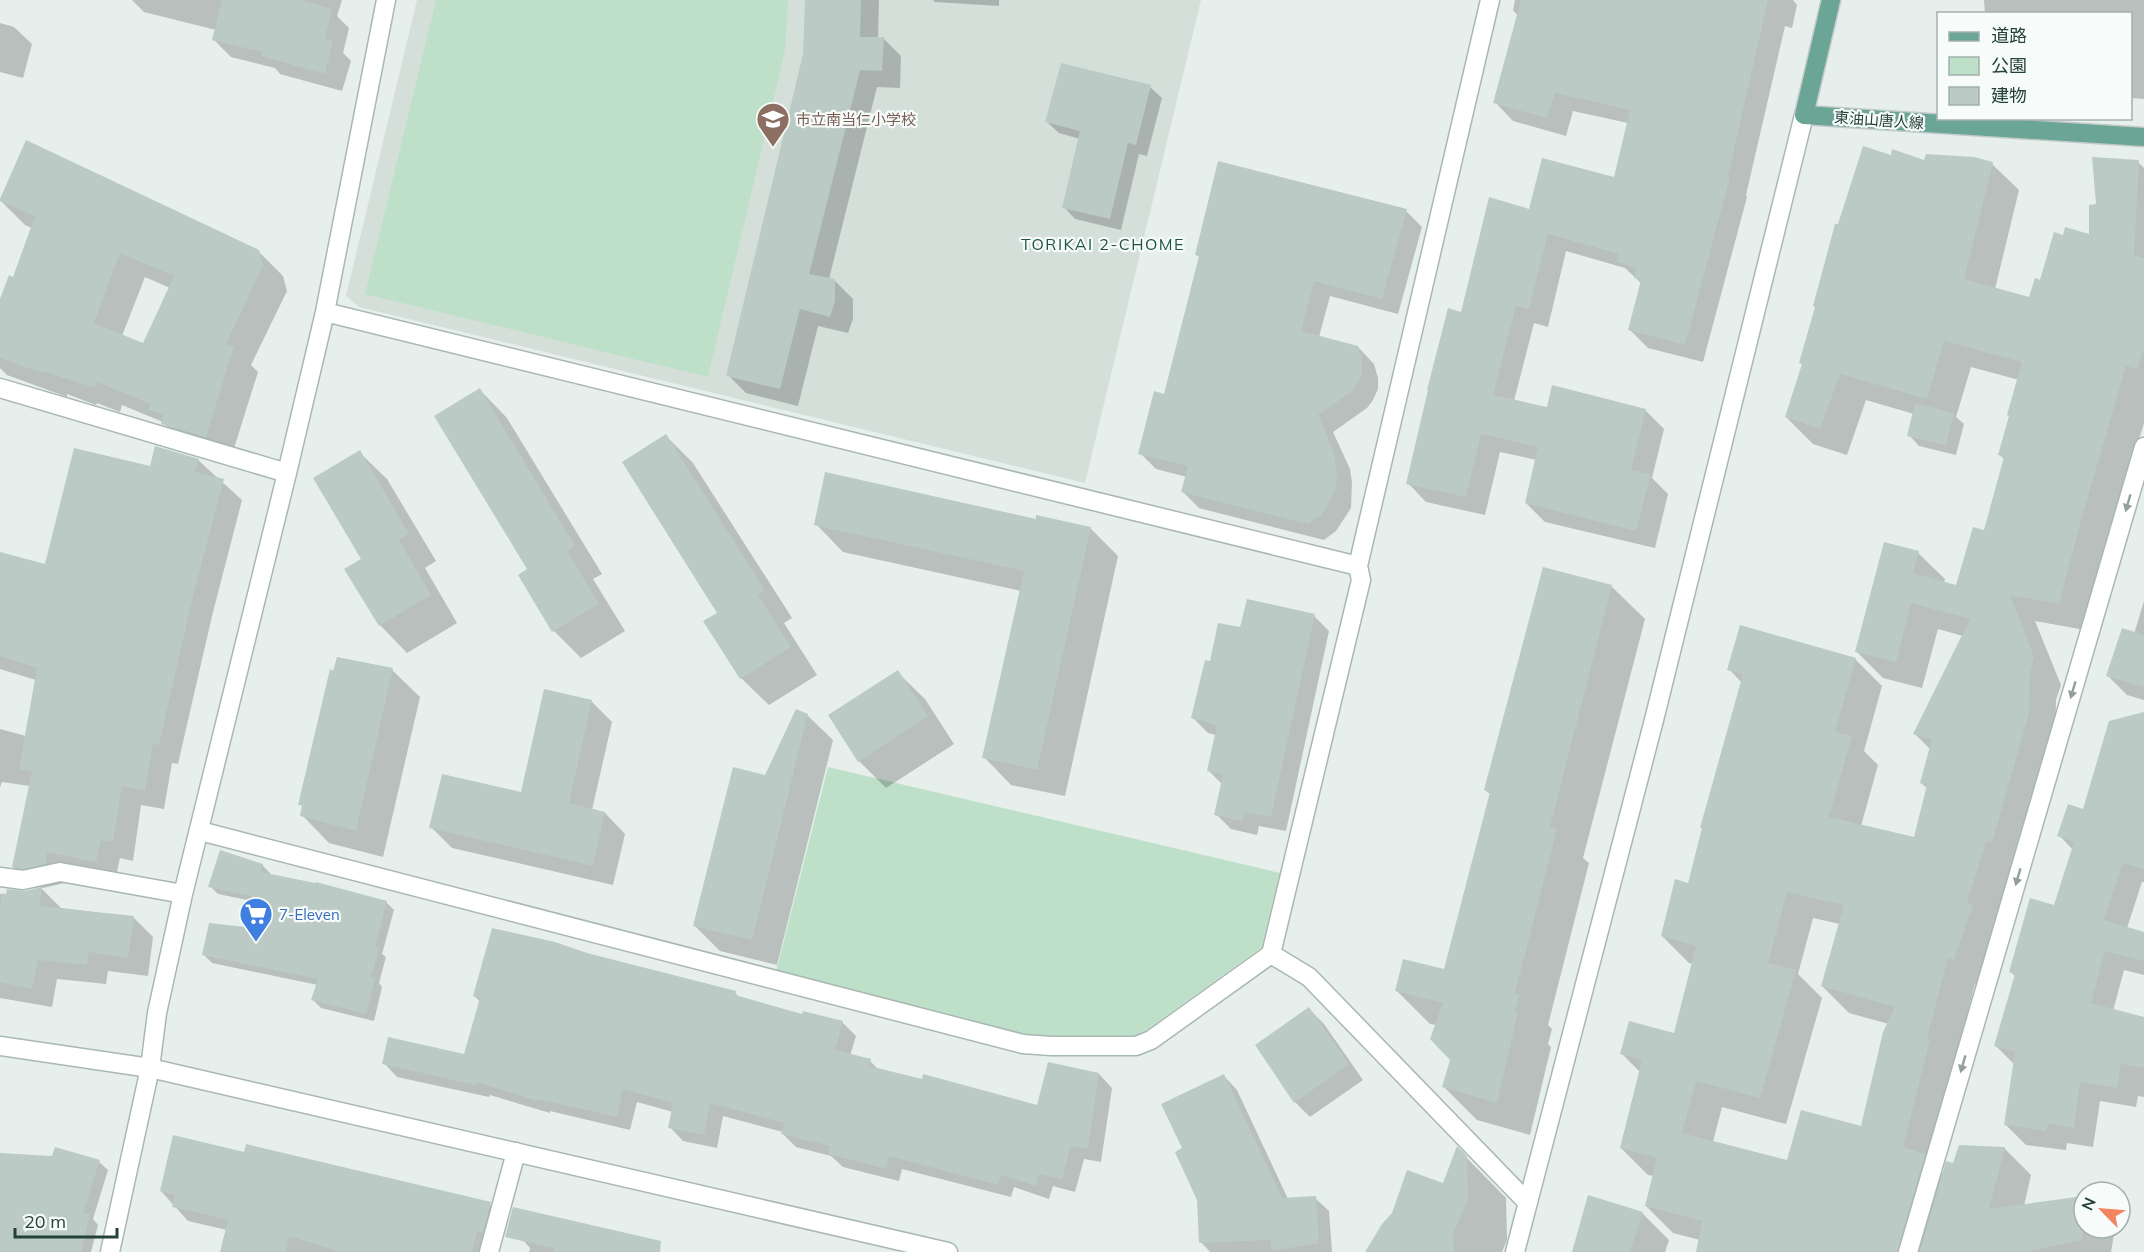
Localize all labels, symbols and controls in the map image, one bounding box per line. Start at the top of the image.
legend [1937,12,2132,120]
text: 道路 [1991,24,2027,47]
text: 公園 [1991,54,2027,77]
text: 建物 [1991,84,2027,107]
school or university icon: 市立南当仁小学校 [755,101,791,148]
street label: 東油山唐人線 [1833,107,1925,133]
place label: 市立南当仁小学校 [796,110,916,129]
district label: TORIKAI 2-CHOME [1021,234,1185,254]
one-way arrow [2123,494,2132,512]
one-way arrow [2068,681,2077,699]
one-way arrow [2013,868,2022,886]
supermarket icon: 7-Eleven [238,896,274,943]
place label: 7-Eleven [279,905,340,924]
one-way arrow [1958,1055,1967,1073]
north arrow [2072,1180,2132,1240]
text: N [2077,1194,2100,1213]
scale bar [15,1201,117,1239]
text: 20 m [24,1210,66,1233]

